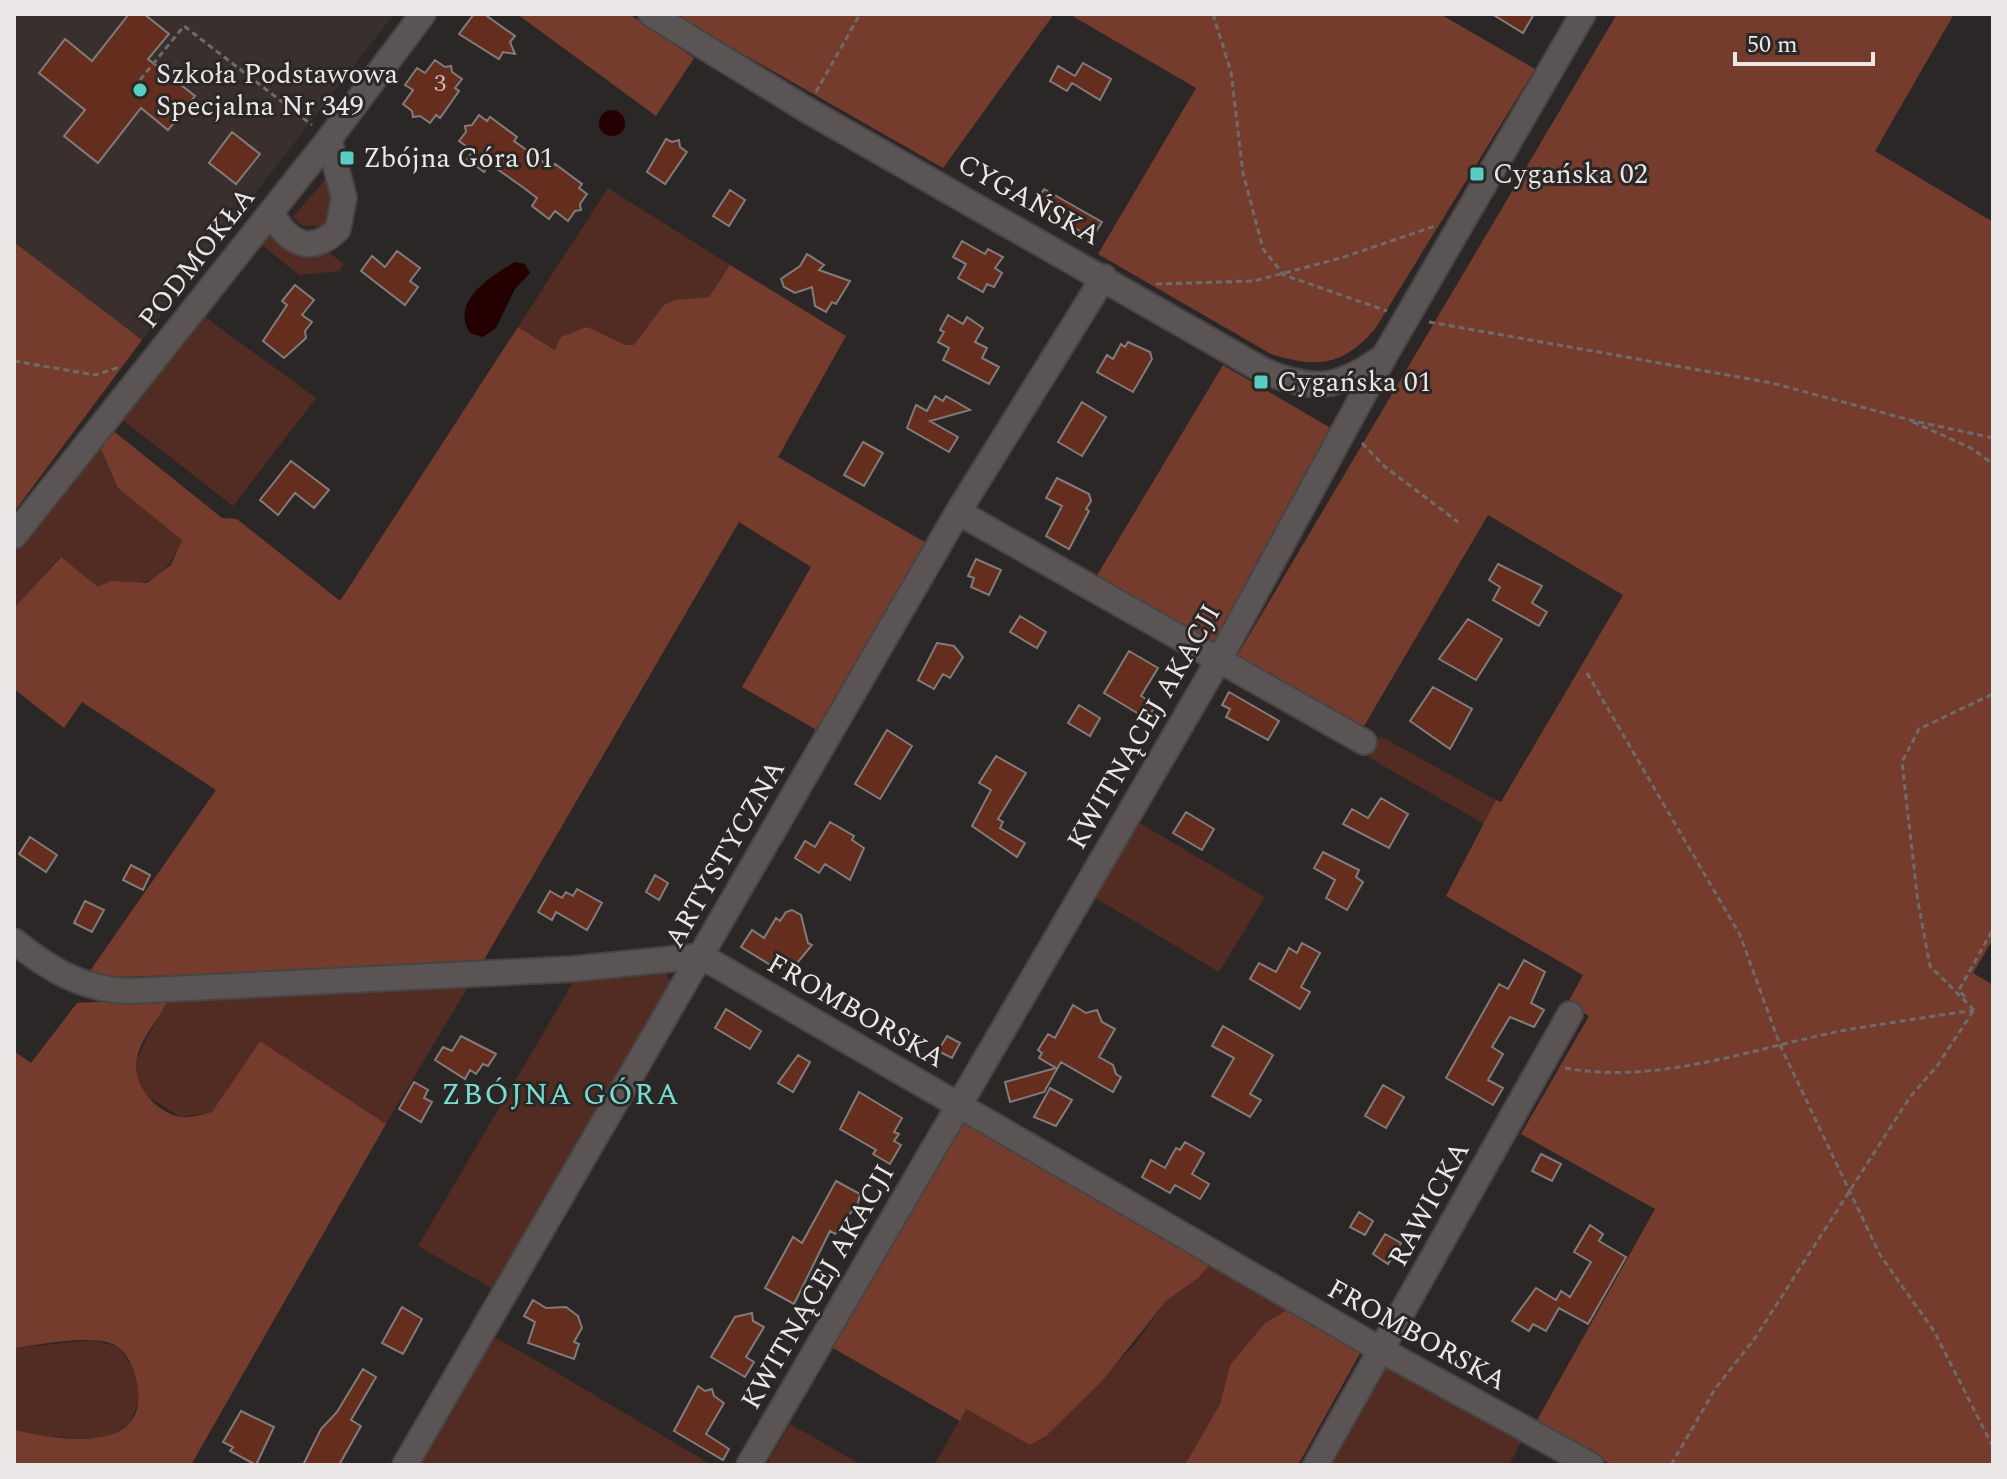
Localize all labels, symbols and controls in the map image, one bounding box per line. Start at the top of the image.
scale bar [1735,16,1873,66]
text: 50 m [1747,27,1798,63]
place label: Szkoła Podstawowa Specjalna Nr 349 [156,53,398,128]
house number: 3 [434,66,446,102]
marker: Szkoła Podstawowa Specjalna Nr 349 [131,81,149,99]
place label: Zbójna Góra 01 [363,137,554,180]
street label: CYGAŃSKA [949,143,1109,257]
marker: Zbójna Góra 01 [338,149,356,167]
place label: Cygańska 02 [1493,153,1648,196]
marker: Cygańska 02 [1468,165,1486,183]
street label: PODMOKŁA [128,178,266,338]
place label: Cygańska 01 [1277,361,1432,404]
marker: Cygańska 01 [1252,373,1270,391]
street label: KWITNĄCEJ AKACJI [1056,596,1232,858]
street label: ARTYSTYCZNA [654,752,796,956]
street label: FROMBORSKA [759,942,953,1080]
district label: ZBÓJNA GÓRA [441,1072,681,1118]
street label: RAWICKA [1377,1133,1481,1275]
street label: KWITNĄCEJ AKACJI [730,1156,906,1418]
street label: FROMBORSKA [1319,1268,1515,1402]

